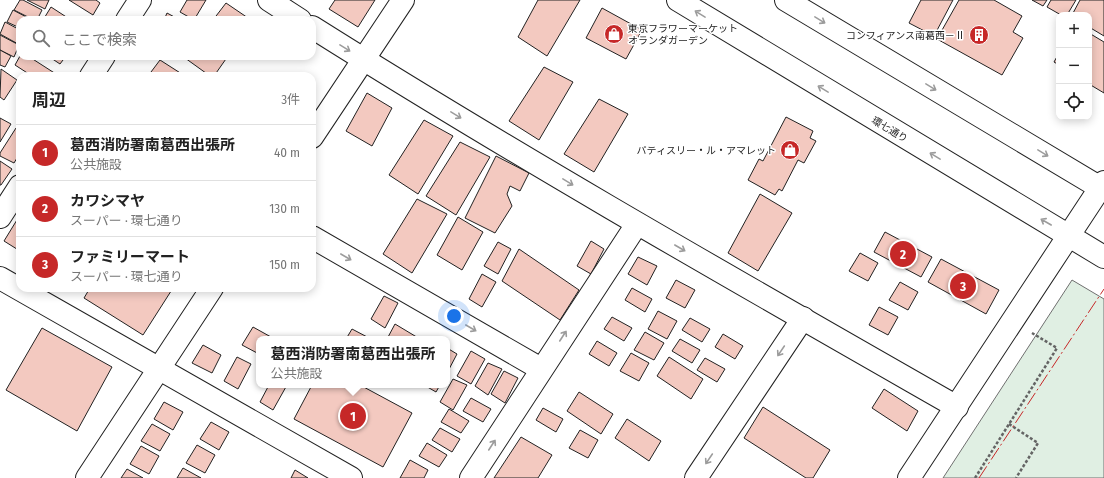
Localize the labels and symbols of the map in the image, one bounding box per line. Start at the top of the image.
one-way arrow [694,10,706,18]
one-way arrow [814,16,825,24]
shop icon: 東京フラワーマーケット オランダガーデン [603,23,625,45]
place label: 東京フラワーマーケット オランダガーデン [628,23,738,47]
building icon: コンフィアンス南葛西－Ⅱ [968,24,990,46]
place label: コンフィアンス南葛西－Ⅱ [846,30,965,42]
one-way arrow [339,44,350,52]
one-way arrow [925,83,937,91]
one-way arrow [817,84,829,92]
one-way arrow [450,112,462,120]
street label: 環七通り [869,114,910,145]
shop icon: パティスリー・ル・アマレット [779,139,801,161]
place label: パティスリー・ル・アマレット [637,145,776,157]
one-way arrow [1037,150,1049,158]
one-way arrow [929,151,941,159]
one-way arrow [562,179,574,187]
one-way arrow [1040,218,1052,226]
pin: 2 [890,239,916,269]
one-way arrow [674,245,686,253]
one-way arrow [340,253,352,261]
pin: 3 [950,271,976,301]
your location [444,306,464,326]
one-way arrow [465,325,477,333]
one-way arrow [559,331,567,342]
one-way arrow [777,345,785,356]
pin: 1 [340,401,366,431]
one-way arrow [488,440,496,451]
one-way arrow [705,453,713,464]

